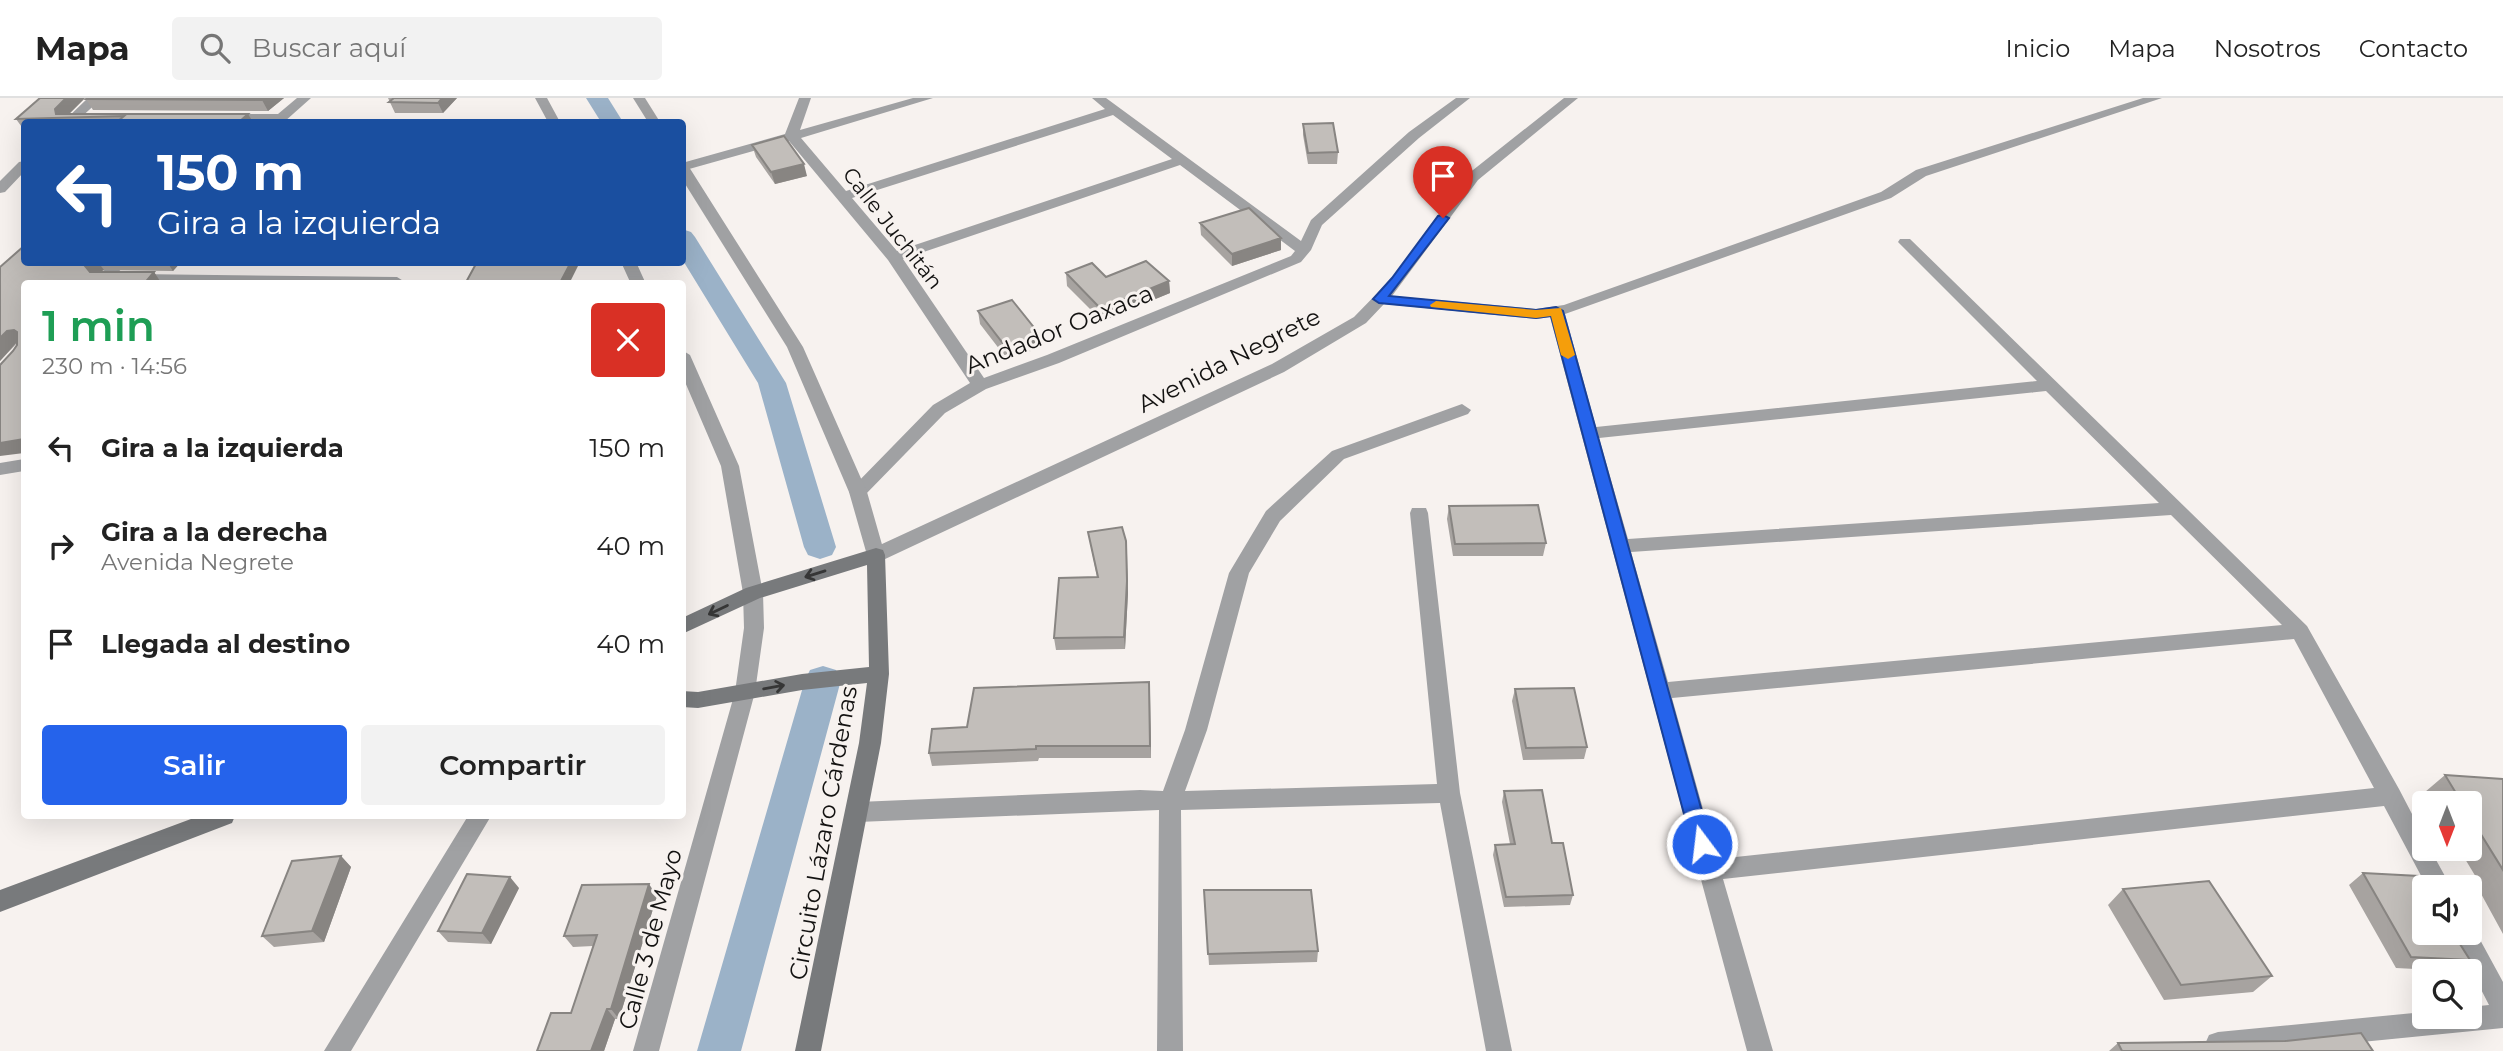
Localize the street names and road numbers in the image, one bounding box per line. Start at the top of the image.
street label: Calle Juchitán [838,162,948,294]
street label: Andador Oaxaca [961,278,1157,380]
street label: Avenida Negrete [1133,301,1325,419]
street label: Circuito Lázaro Cárdenas [783,684,863,982]
street label: Calle 3 de Mayo [612,845,688,1033]

